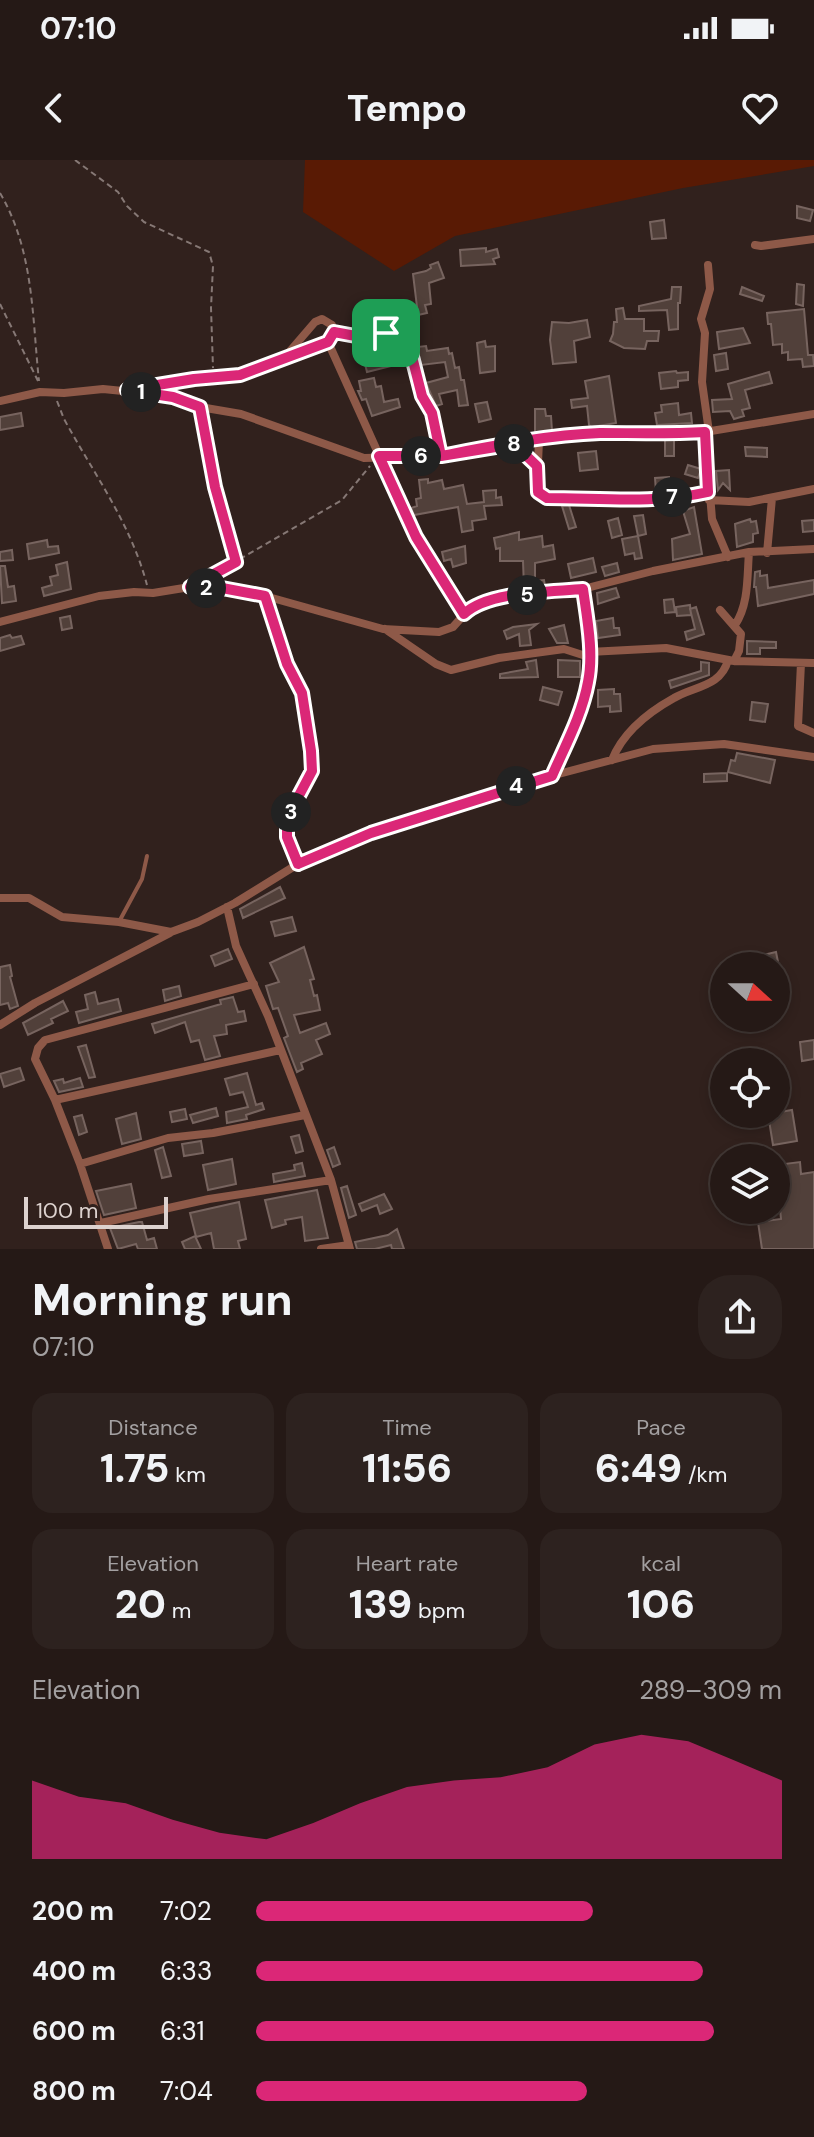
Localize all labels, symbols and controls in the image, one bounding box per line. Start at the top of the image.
text: 07:10 [40,9,117,48]
text: Tempo [347,85,467,132]
icon: back [32,86,76,130]
icon: heart [738,86,782,130]
pin [352,299,420,367]
icon: arrive [364,311,408,355]
pin: 1 [121,372,161,412]
text: 1 [137,377,145,406]
pin: 8 [494,424,534,464]
text: 8 [507,429,521,458]
pin: 6 [401,436,441,476]
text: 6 [414,441,428,470]
pin: 7 [652,477,692,517]
text: 7 [666,482,678,511]
pin: 2 [186,568,226,608]
text: 2 [200,573,212,602]
pin: 5 [507,575,547,615]
text: 5 [520,580,534,609]
pin: 4 [496,766,536,806]
text: 4 [509,771,523,800]
pin: 3 [271,792,311,832]
text: 3 [284,797,298,826]
north arrow [710,952,790,1032]
map controls [710,952,790,1224]
button: locate [710,1048,790,1128]
button: layers [710,1144,790,1224]
scale bar [24,1193,168,1229]
text: 100 m [36,1196,98,1225]
text: Morning run [32,1271,293,1329]
button: share [698,1275,782,1359]
text: 07:10 [32,1330,94,1364]
text: Distance [108,1413,198,1442]
text: Time [382,1413,432,1442]
text: Pace [636,1413,686,1442]
text: 1.75 [100,1442,169,1494]
text: 11:56 [362,1442,452,1494]
text: 6:49 [595,1442,682,1494]
text: km [169,1460,206,1489]
text: /km [682,1460,727,1489]
text: Elevation [107,1549,199,1578]
text: Heart rate [356,1549,458,1578]
text: kcal [641,1549,681,1578]
text: 20 [115,1578,166,1630]
text: 139 [349,1578,412,1630]
text: 106 [627,1578,695,1630]
text: m [166,1596,191,1625]
text: bpm [412,1596,465,1625]
text: Elevation [32,1673,140,1707]
text: 289–309 m [639,1673,782,1707]
text: 200 m [32,1894,114,1928]
text: 7:02 [160,1894,212,1928]
text: 400 m [32,1954,116,1988]
text: 6:33 [160,1954,212,1988]
text: 600 m [32,2014,116,2048]
text: 6:31 [160,2014,205,2048]
text: 800 m [32,2074,116,2108]
text: 7:04 [160,2074,213,2108]

